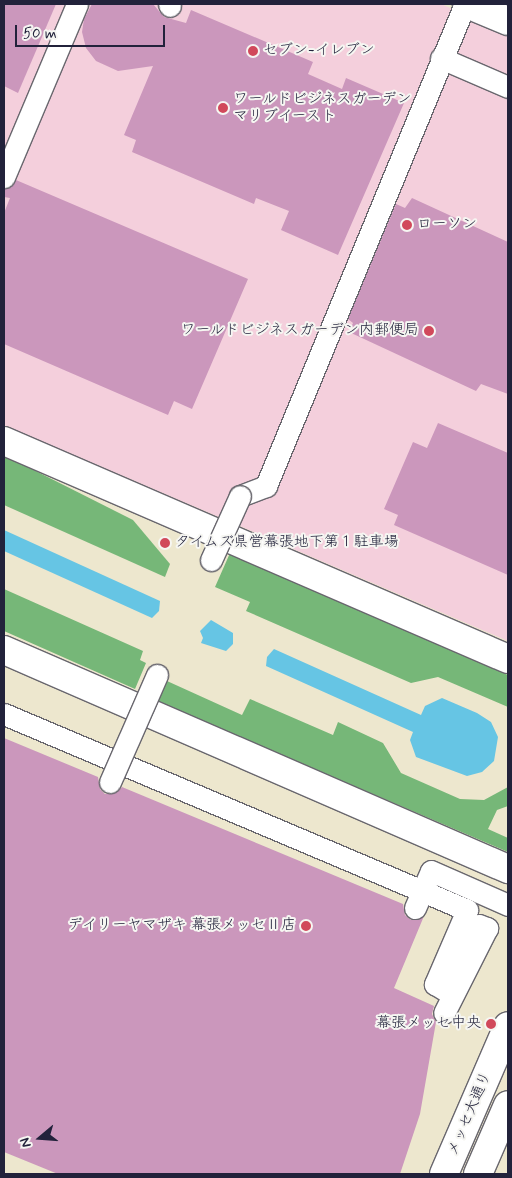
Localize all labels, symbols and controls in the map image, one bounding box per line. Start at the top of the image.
scale bar [18,15,168,47]
text: 50 m [23,24,57,44]
place label: セブン-イレブン [263,42,375,60]
marker: セブン-イレブン [247,45,259,57]
place label: ワールドビジネスガーデン マリブイースト [233,90,413,125]
marker: ワールドビジネスガーデン マリブイースト [217,102,229,114]
place label: ローソン [417,216,477,234]
marker: ローソン [401,219,413,231]
place label: ワールドビジネスガーデン内郵便局 [179,322,419,340]
marker: ワールドビジネスガーデン内郵便局 [423,325,435,337]
place label: タイムズ県営幕張地下第１駐車場 [175,534,400,552]
marker: タイムズ県営幕張地下第１駐車場 [159,537,171,549]
place label: デイリーヤマザキ 幕張メッセⅡ店 [67,917,296,935]
marker: デイリーヤマザキ 幕張メッセⅡ店 [300,920,312,932]
place label: 幕張メッセ中央 [376,1015,481,1033]
marker: 幕張メッセ中央 [485,1018,497,1030]
street label: メッセ大通り [444,1069,496,1159]
north arrow [15,1113,65,1163]
text: N [16,1135,36,1150]

